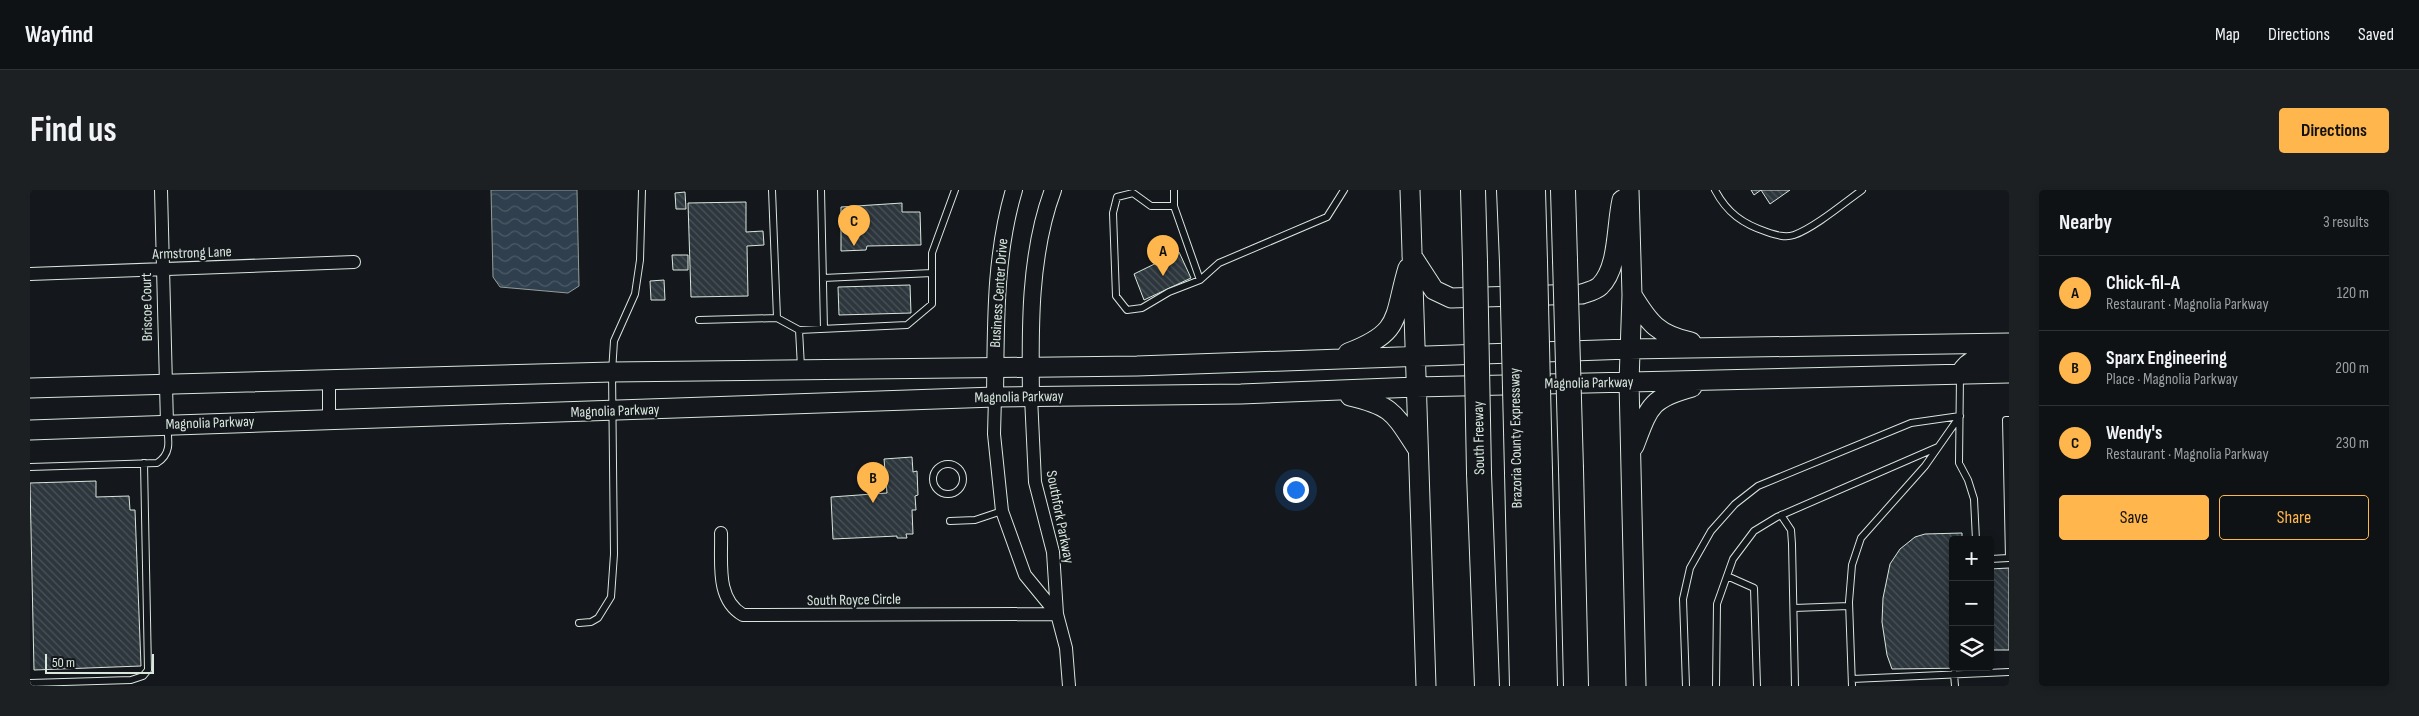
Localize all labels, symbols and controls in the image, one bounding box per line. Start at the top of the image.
text: Wayfind [25,20,93,49]
text: Map [2215,24,2240,45]
text: Directions [2268,24,2330,45]
text: Saved [2358,24,2394,45]
button: Directions [2279,108,2389,153]
text: Find us [30,109,117,152]
pin: C [838,205,870,246]
text: Nearby [2059,210,2112,235]
text: 3 results [2323,213,2369,232]
pin: A [1147,235,1179,276]
street label: Business Center Drive [986,238,1012,348]
street label: Armstrong Lane [151,242,232,264]
street label: Briscoe Court [137,272,157,341]
text: Chick-fil-A [2106,272,2180,295]
text: A [2071,284,2079,303]
text: 120 m [2337,284,2369,303]
text: Restaurant · Magnolia Parkway [2106,295,2269,314]
text: Sparx Engineering [2106,347,2227,370]
text: B [2071,359,2079,378]
text: 200 m [2335,359,2369,378]
street label: Brazoria County Expressway [1505,367,1527,508]
text: Place · Magnolia Parkway [2106,370,2238,389]
street label: Magnolia Parkway [1544,373,1634,393]
street label: Magnolia Parkway [974,387,1064,407]
street label: Magnolia Parkway [570,400,660,422]
street label: South Freeway [1469,401,1489,475]
street label: Magnolia Parkway [165,412,255,434]
text: Wendy's [2106,422,2162,445]
text: C [2071,434,2079,453]
text: 230 m [2336,434,2369,453]
text: Restaurant · Magnolia Parkway [2106,445,2269,464]
pin: B [857,462,889,503]
street label: Southfork Parkway [1042,469,1078,565]
your location [1283,477,1309,503]
button: Save [2059,495,2209,540]
button: Share [2219,495,2369,540]
map controls [1949,536,1994,671]
button: + [1949,536,1994,581]
button: − [1949,581,1994,626]
street label: South Royce Circle [807,590,901,610]
button: layers [1949,626,1994,671]
scale bar [45,651,154,674]
text: 50 m [52,654,75,671]

